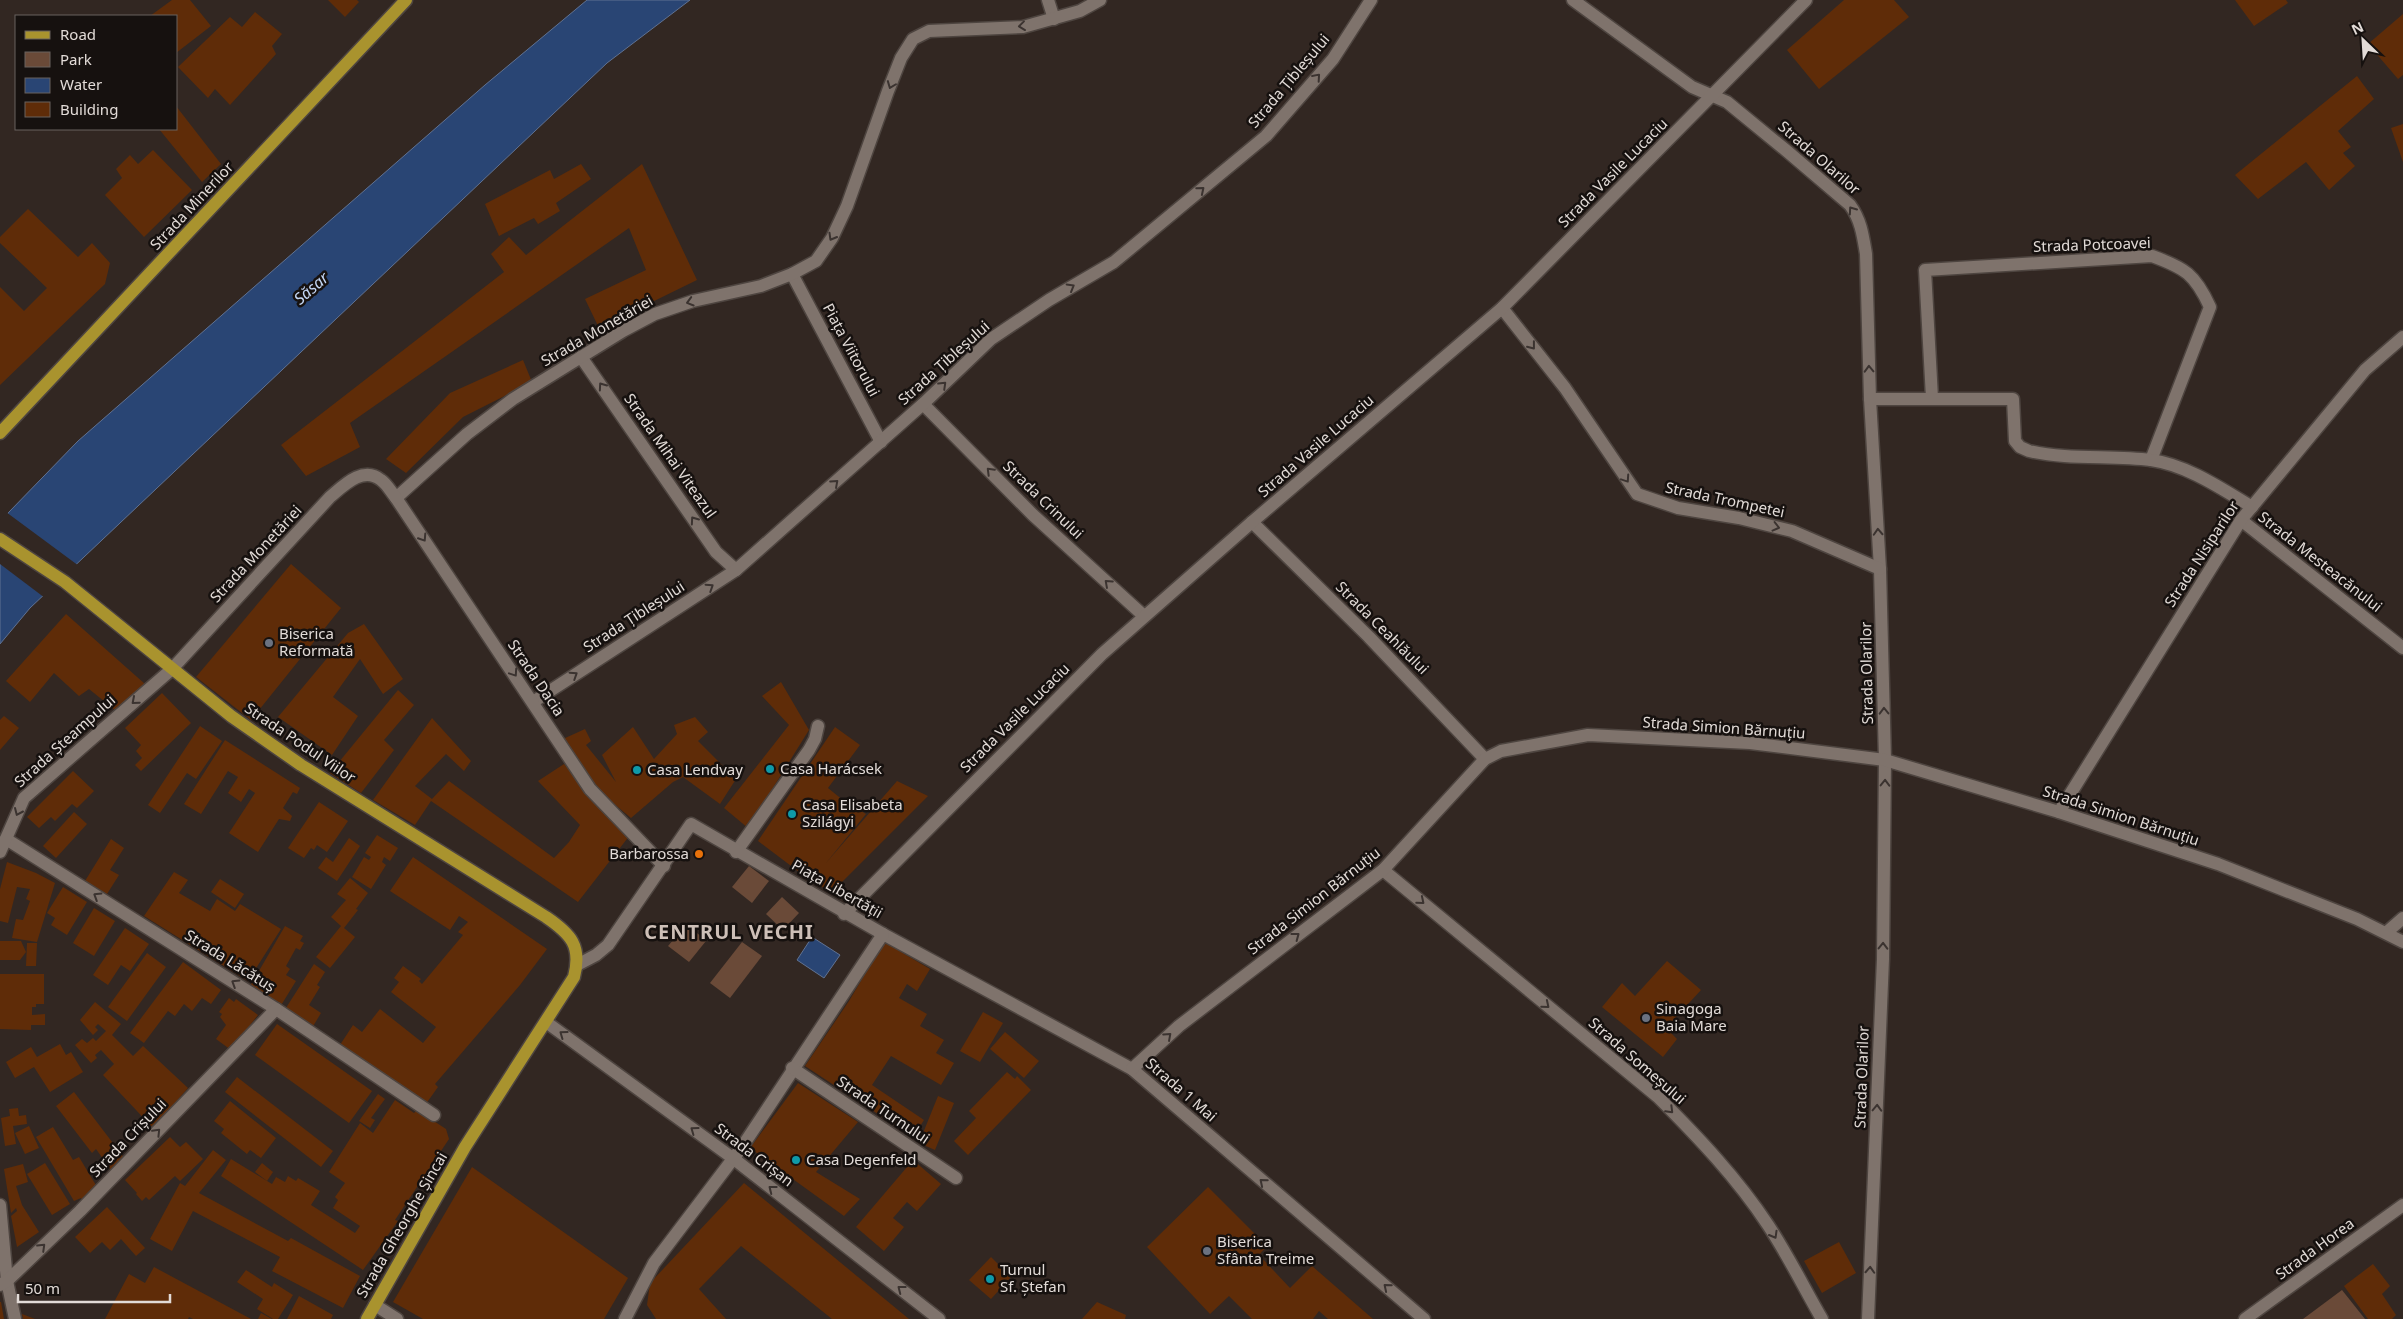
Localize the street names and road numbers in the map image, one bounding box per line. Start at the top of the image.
street label: Strada Țibleșului [1243,29,1333,131]
street label: Strada Vasile Lucaciu [1553,113,1671,231]
street label: Strada Olarilor [1774,116,1865,198]
street label: Strada Minerilor [145,157,237,254]
street label: Strada Potcoavei [2033,232,2151,256]
street label: Strada Monetăriei [537,290,656,370]
street label: Piața Viitorului [819,299,885,400]
street label: Strada Țibleșului [893,316,993,409]
street label: Strada Mihai Viteazul [620,389,721,522]
street label: Strada Vasile Lucaciu [1253,389,1377,501]
street label: Strada Crinului [999,456,1088,543]
street label: Strada Trompetei [1664,477,1787,521]
street label: Strada Nisiparilor [2159,497,2243,610]
street label: Strada Monetăriei [205,500,306,606]
street label: Strada Mesteacănului [2254,506,2387,616]
street label: Strada Țibleșului [579,576,688,656]
street label: Strada Ceahlăului [1332,576,1434,678]
street label: Strada Olarilor [1855,621,1877,725]
street label: Strada Dacia [504,635,570,720]
street label: Strada Vasile Lucaciu [955,658,1073,776]
street label: Strada Șteampului [9,689,119,791]
street label: Strada Podul Viilor [241,698,360,787]
street label: Strada Simion Bărnuțiu [1642,711,1806,743]
street label: Strada Simion Bărnuțiu [2041,780,2202,850]
street label: Strada Simion Bărnuțiu [1243,842,1384,958]
street label: Piața Libertății [788,854,887,922]
street label: Strada Lăcătuș [181,924,280,996]
street label: Strada Someșului [1585,1012,1691,1108]
street label: Strada Olarilor [1849,1025,1873,1129]
street label: Strada 1 Mai [1142,1053,1221,1126]
street label: Strada Turnului [833,1071,934,1148]
street label: Strada Crișului [84,1093,170,1181]
street label: Strada Crișan [711,1118,798,1190]
street label: Strada Gheorghe Șincai [351,1148,451,1301]
street label: Strada Horea [2271,1213,2358,1283]

